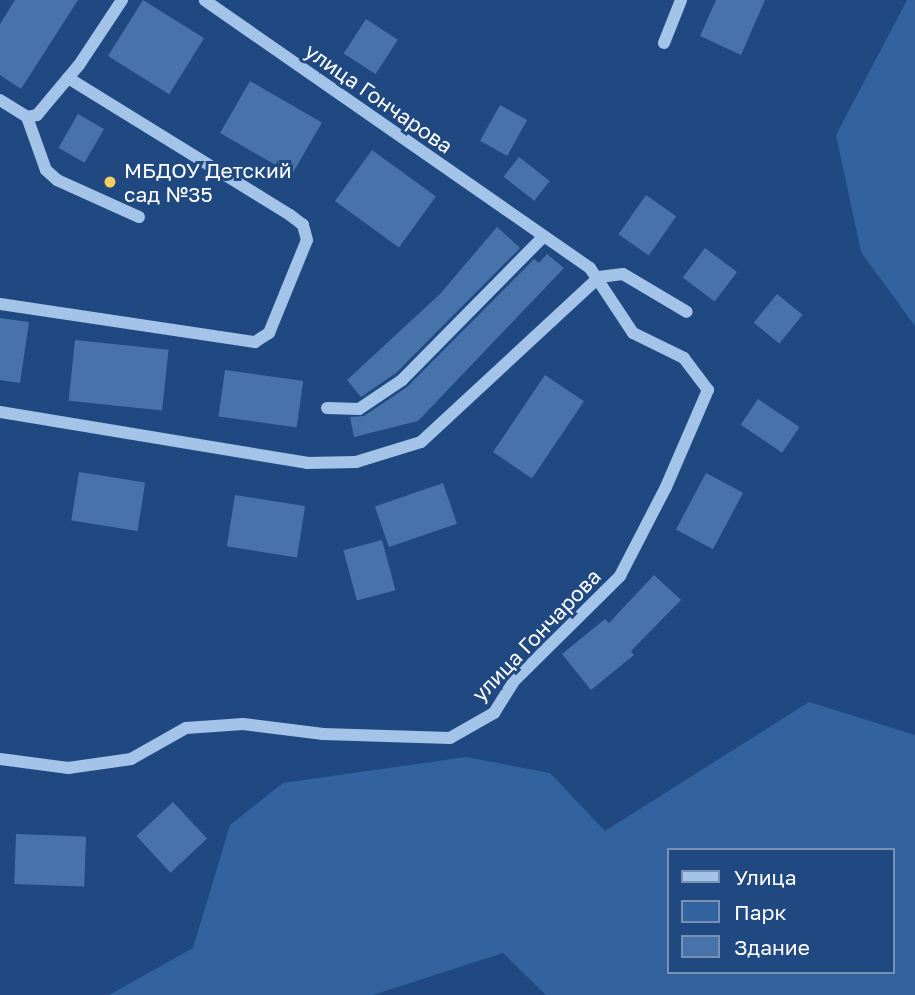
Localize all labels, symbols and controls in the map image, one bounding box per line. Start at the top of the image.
street label: улица Гончарова [300,38,458,158]
place label: МБДОУ Детский сад №35 [124,157,292,207]
marker: МБДОУ Детский сад №35 [102,174,118,190]
street label: улица Гончарова [466,564,606,706]
legend [666,848,894,974]
text: Улица [734,864,797,890]
text: Парк [734,899,787,925]
text: Здание [734,934,810,960]

